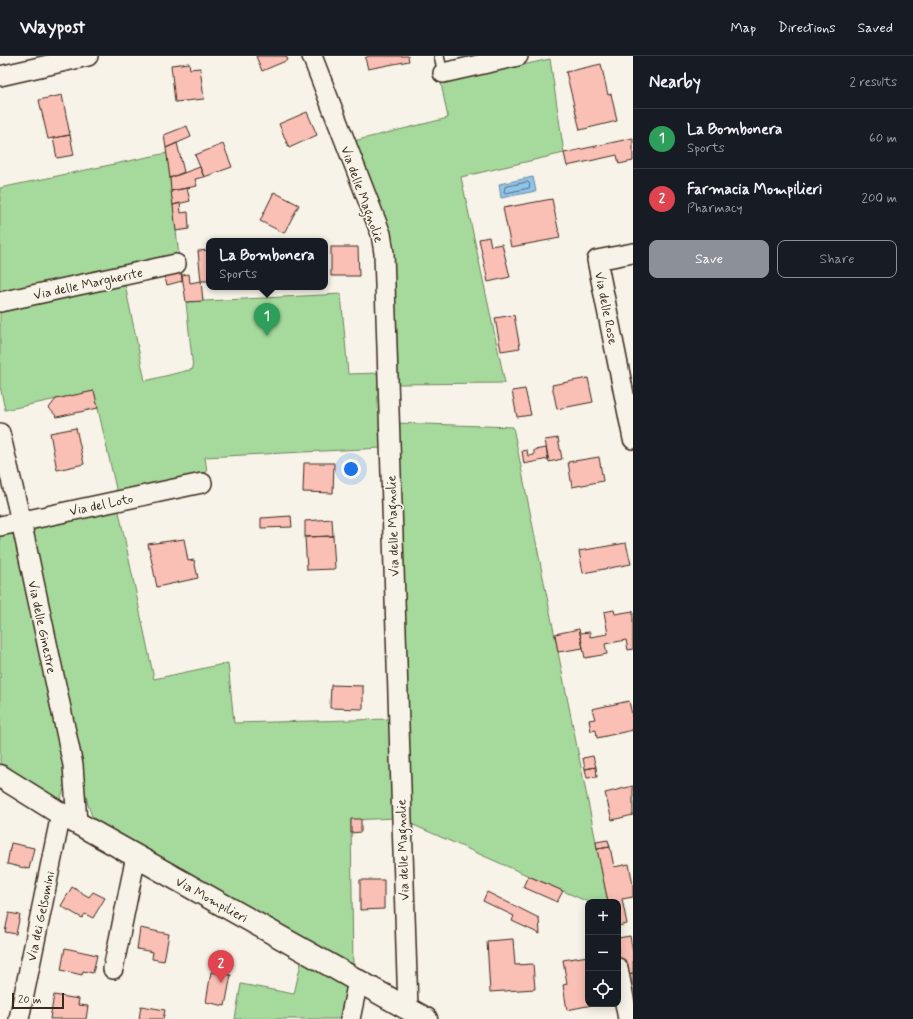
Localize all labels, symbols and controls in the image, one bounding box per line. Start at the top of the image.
text: Waypost [20,15,85,40]
text: Map [730,19,756,37]
text: Directions [778,19,836,37]
text: Saved [858,19,893,37]
text: Nearby [649,71,701,93]
text: 2 results [850,74,897,91]
text: La Bombonera [687,120,782,140]
text: 1 [659,130,665,147]
text: 60 m [869,130,897,147]
text: Sports [687,140,725,157]
street label: Via delle Magnolie [334,144,387,246]
text: Farmacia Mompilieri [687,180,822,200]
text: 2 [659,190,665,207]
text: 200 m [862,190,897,207]
text: Pharmacy [687,200,743,217]
popup [206,238,328,290]
button: Save [649,240,769,278]
button: Share [777,240,897,278]
text: La Bombonera [219,246,315,266]
street label: Via delle Margherite [32,265,145,305]
text: Sports [219,266,257,283]
street label: Via delle Rose [590,270,621,346]
pin: 1 [254,303,280,336]
your location [341,459,361,479]
street label: Via delle Magnolie [383,475,406,577]
street label: Via del Loto [68,490,135,521]
street label: Via delle Ginestre [23,579,60,675]
street label: Via delle Magnolie [393,799,416,901]
street label: Via dei Gelsomini [24,870,59,963]
street label: Via Mompilieri [172,873,250,927]
map controls [585,899,621,1007]
button: + [585,899,621,935]
button: − [585,935,621,971]
pin: 2 [208,950,234,983]
button: locate [585,971,621,1007]
scale bar [12,991,64,1010]
text: 20 m [18,993,41,1007]

